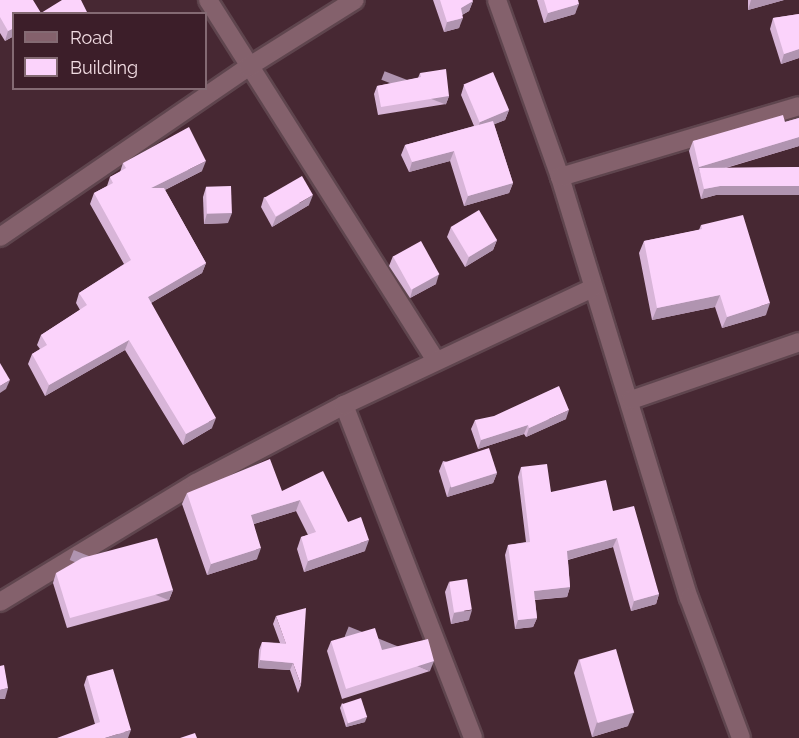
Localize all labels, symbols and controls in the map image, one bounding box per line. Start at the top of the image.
legend [12,12,207,90]
text: Road [70,27,113,48]
text: Building [70,57,138,78]

